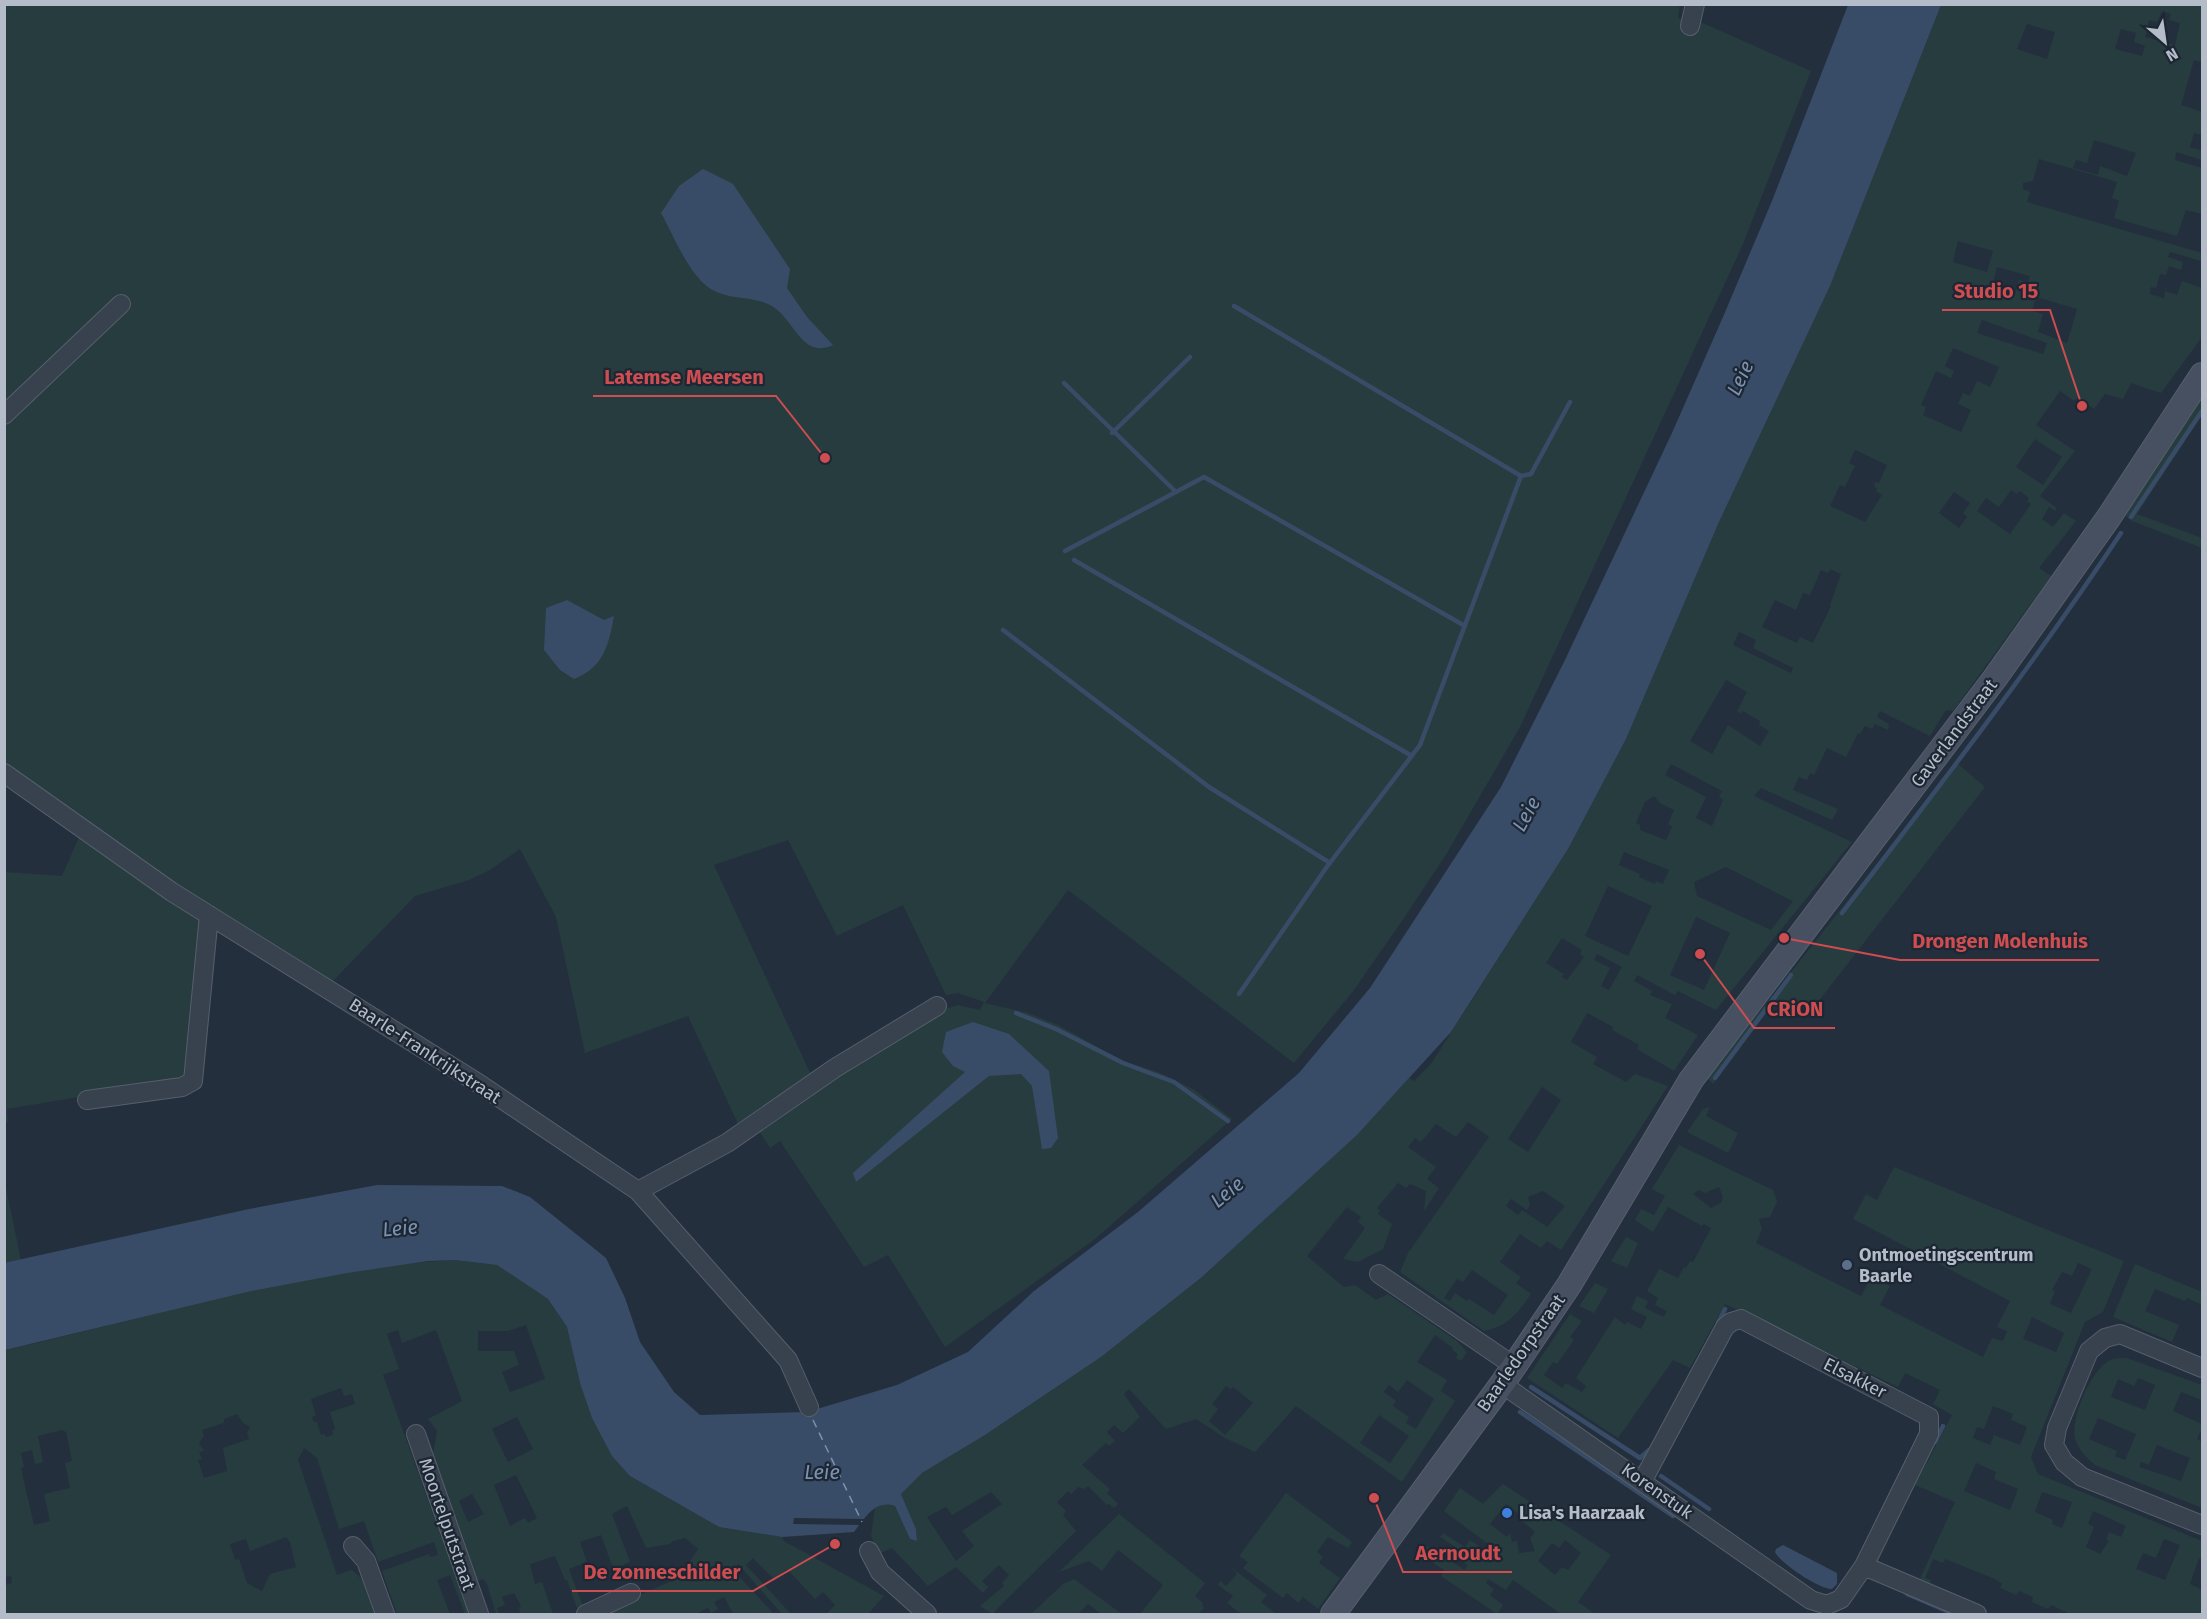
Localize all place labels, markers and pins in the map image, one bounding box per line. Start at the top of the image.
callout: Studio 15 [1942,272,2050,310]
callout: Latemse Meersen [593,358,776,396]
callout: Drongen Molenhuis [1900,922,2099,960]
callout: CRiON [1754,990,1835,1028]
place label: Ontmoetingscentrum Baarle [1859,1244,2034,1287]
marker: Ontmoetingscentrum Baarle [1840,1258,1854,1272]
place label: Lisa's Haarzaak [1519,1502,1646,1524]
marker: Lisa's Haarzaak [1500,1506,1514,1520]
callout: Aernoudt [1403,1534,1512,1572]
callout: De zonneschilder [572,1553,753,1591]

